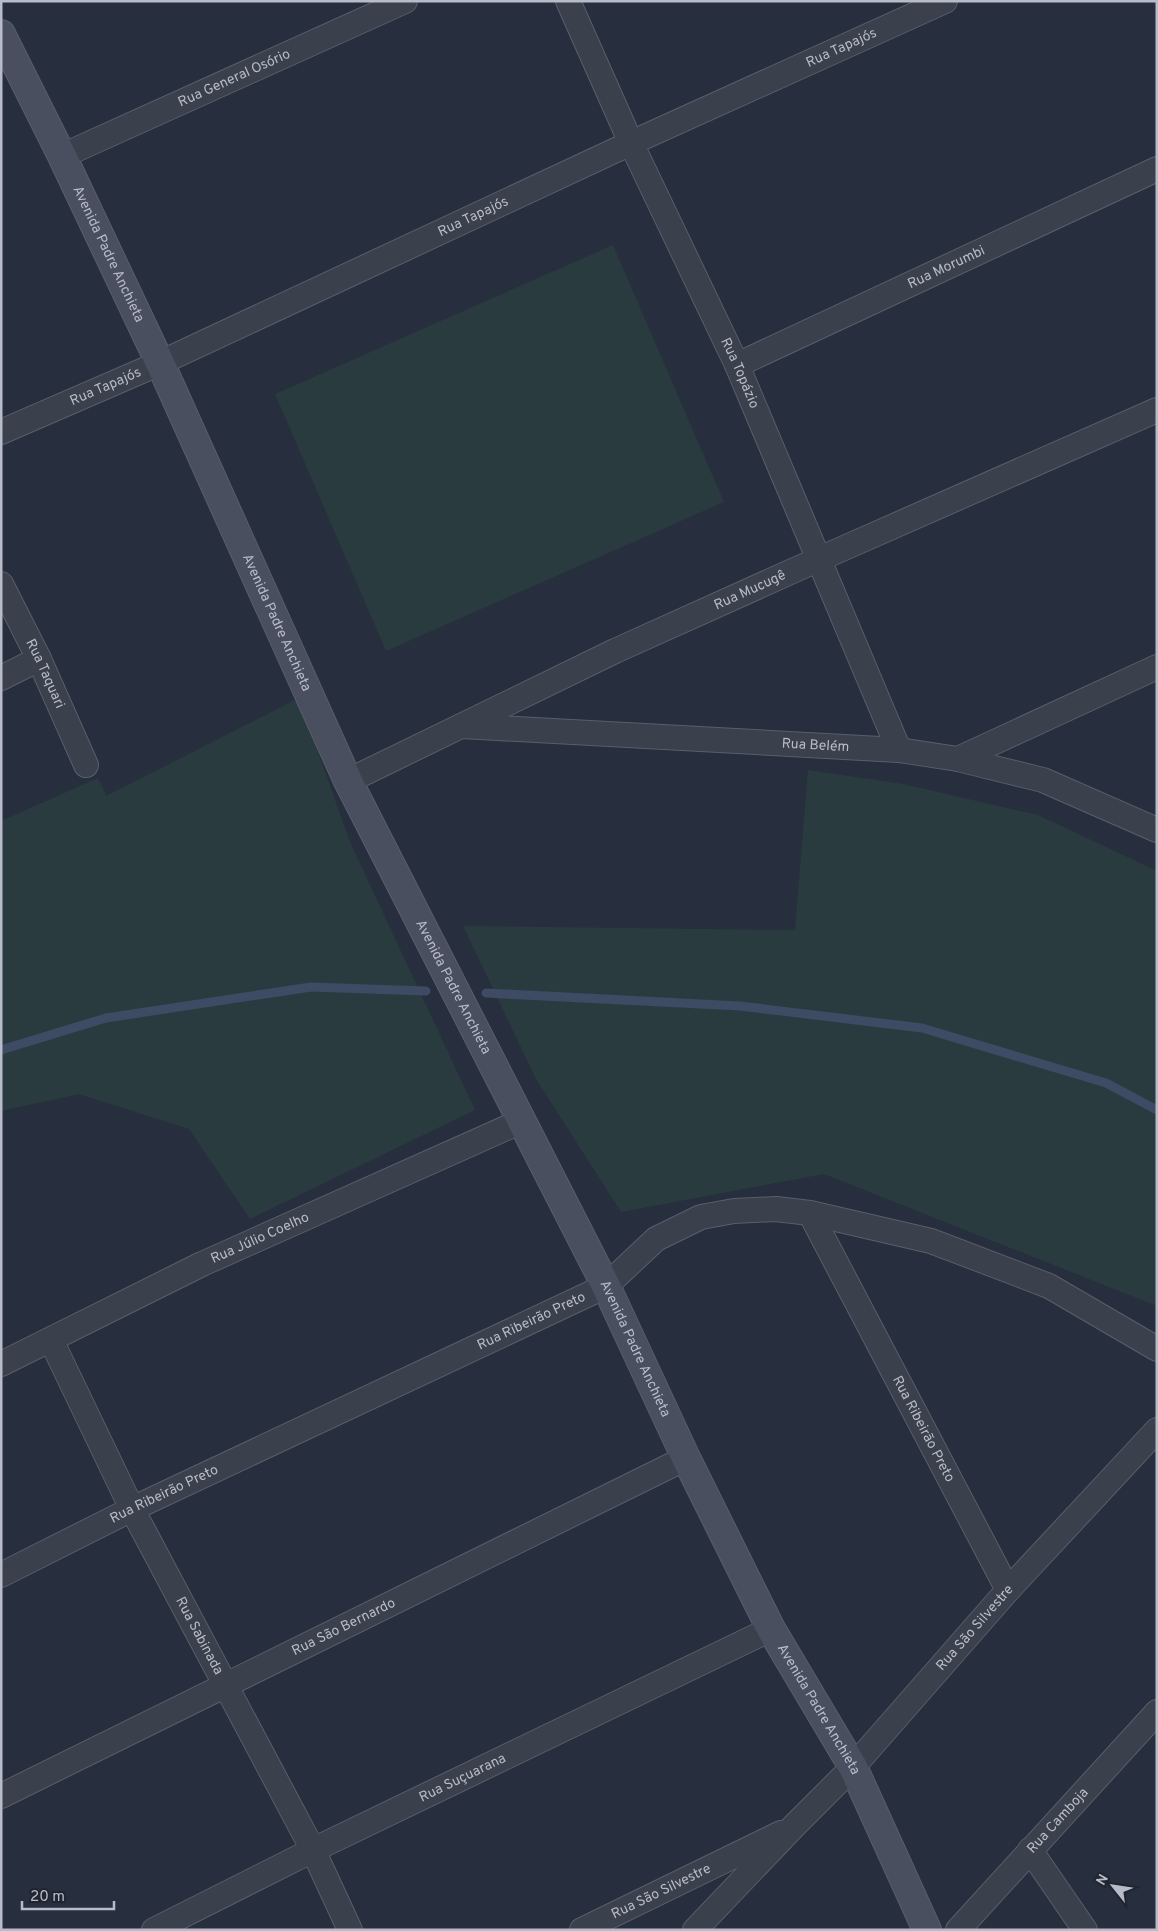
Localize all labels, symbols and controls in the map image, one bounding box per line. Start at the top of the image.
street label: Rua Tapajós [803,25,879,71]
street label: Rua General Osório [175,45,293,111]
street label: Avenida Padre Anchieta [69,183,148,325]
street label: Rua Tapajós [435,193,511,240]
street label: Rua Morumbi [905,242,988,293]
street label: Rua Topázio [717,335,763,411]
street label: Rua Tapajós [67,364,144,410]
street label: Avenida Padre Anchieta [238,551,315,694]
street label: Rua Mucugê [711,567,789,614]
street label: Rua Taquari [22,636,68,711]
street label: Rua Belém [781,735,850,756]
street label: Avenida Padre Anchieta [412,917,495,1057]
street label: Rua Júlio Coelho [208,1209,312,1267]
street label: Avenida Padre Anchieta [596,1277,674,1420]
street label: Rua Ribeirão Preto [474,1288,588,1354]
street label: Rua Ribeirão Preto [889,1373,958,1485]
street label: Rua Ribeirão Preto [107,1461,221,1527]
street label: Rua São Silvestre [933,1581,1017,1674]
street label: Rua Sabinada [172,1594,227,1678]
street label: Rua São Bernardo [289,1594,398,1660]
street label: Avenida Padre Anchieta [773,1641,864,1777]
street label: Rua Suçuarana [416,1750,509,1806]
street label: Rua Camboja [1023,1784,1092,1857]
street label: Rua São Silvestre [609,1860,714,1923]
north arrow [1088,1861,1138,1911]
text: N [1093,1872,1113,1889]
scale bar [22,1878,115,1910]
text: 20 m [30,1888,65,1907]

